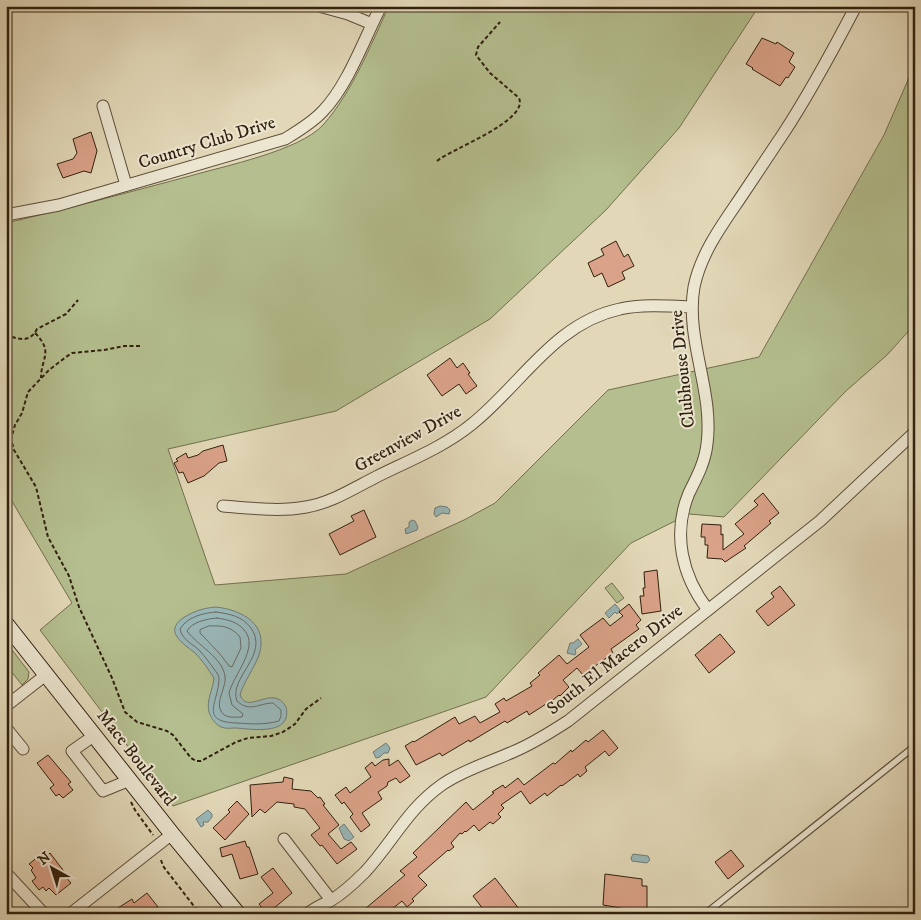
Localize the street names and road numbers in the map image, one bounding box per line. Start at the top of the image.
street label: Country Club Drive [136,112,278,174]
street label: Clubhouse Drive [666,309,700,429]
street label: Greenview Drive [351,401,465,477]
street label: South El Macero Drive [543,600,687,720]
street label: Mace Boulevard [92,706,180,810]

